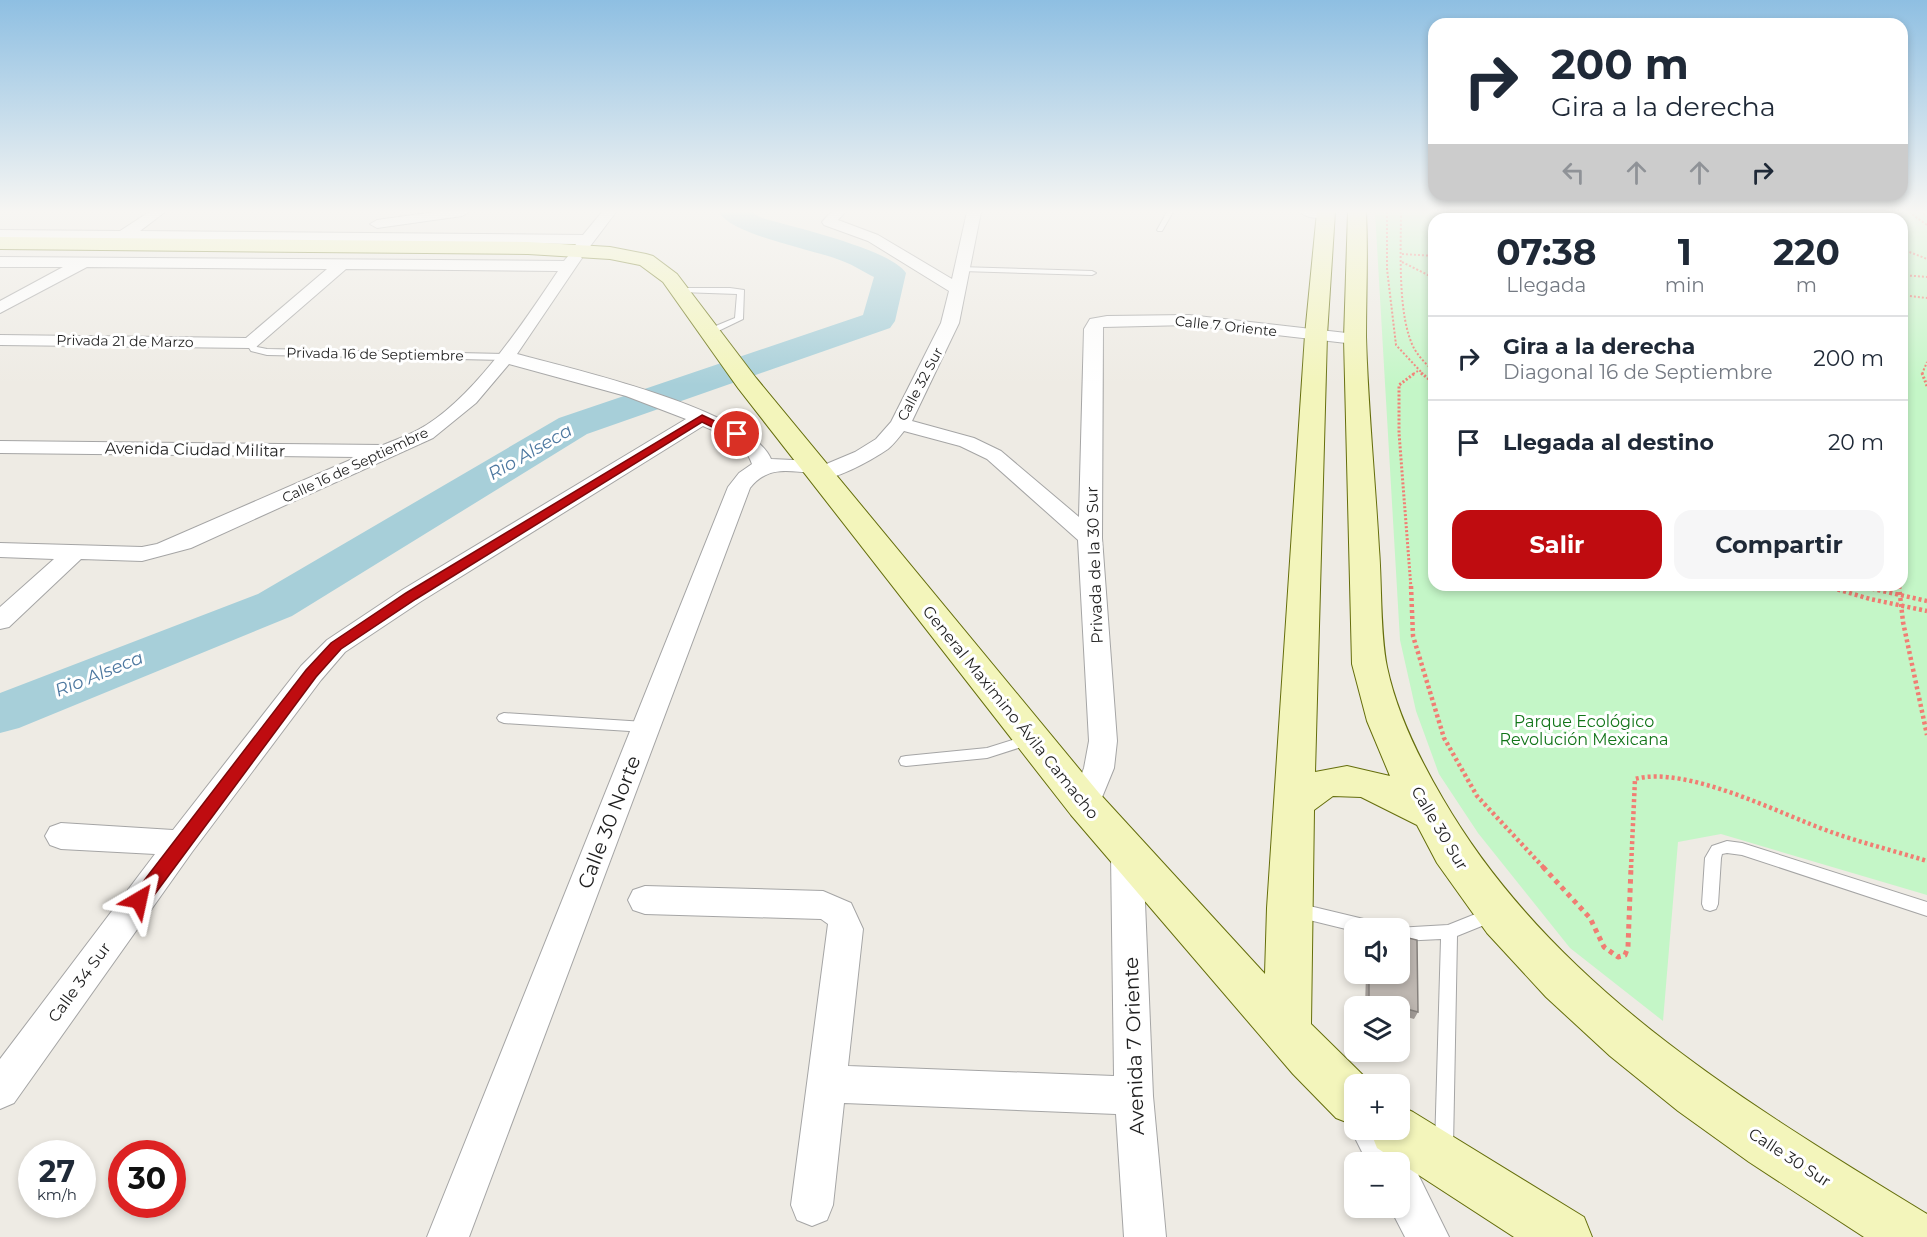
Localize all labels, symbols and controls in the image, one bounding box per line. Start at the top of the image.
text: 200 m [1551,38,1689,90]
icon: right [1452,42,1530,120]
text: Gira a la derecha [1551,90,1776,123]
icon: left [1557,156,1590,189]
icon: ahead [1620,156,1653,189]
icon: ahead [1683,156,1716,189]
icon: right [1746,156,1779,189]
text: 07:38 [1496,230,1597,274]
text: 1 [1678,230,1692,274]
text: 220 [1773,230,1840,274]
text: Llegada [1506,273,1586,297]
text: min [1665,273,1705,297]
text: m [1796,273,1817,297]
street label: Calle 7 Oriente [1174,312,1278,340]
street label: Privada 21 de Marzo [56,331,194,351]
text: Gira a la derecha [1503,333,1695,360]
icon: right [1452,342,1485,375]
street label: Privada 16 de Septiembre [286,343,464,365]
street label: Calle 32 Sur [893,344,947,424]
text: 200 m [1813,345,1884,372]
text: Diagonal 16 de Septiembre [1503,360,1773,384]
pin [711,408,762,459]
icon: arrive [720,417,753,450]
water label: Rio Alseca [484,419,576,485]
street label: Calle 16 de Septiembre [279,423,431,507]
icon: arrive [1452,426,1485,459]
text: Llegada al destino [1503,429,1714,456]
text: 20 m [1828,429,1884,456]
street label: Avenida Ciudad Militar [105,438,285,461]
street label: Privada de la 30 Sur [1082,486,1107,644]
button: Salir [1452,510,1662,579]
button: Compartir [1674,510,1884,579]
street label: General Maximino Ávila Camacho [919,602,1103,823]
water label: Rio Alseca [52,646,146,702]
park label: Parque Ecológico Revolución Mexicana [1499,712,1669,749]
street label: Calle 30 Norte [573,752,645,892]
street label: Calle 30 Sur [1407,783,1472,873]
position arrow [107,868,171,932]
map controls [1344,918,1410,1218]
button: sound [1344,918,1410,984]
street label: Calle 34 Sur [44,939,115,1026]
street label: Avenida 7 Oriente [1119,956,1149,1136]
button: layers [1344,996,1410,1062]
button: + [1344,1074,1410,1140]
street label: Calle 30 Sur [1745,1124,1834,1191]
speed limit sign: 30 [108,1140,186,1218]
button: − [1344,1152,1410,1218]
text: 27 [39,1153,75,1190]
text: km/h [37,1185,77,1204]

